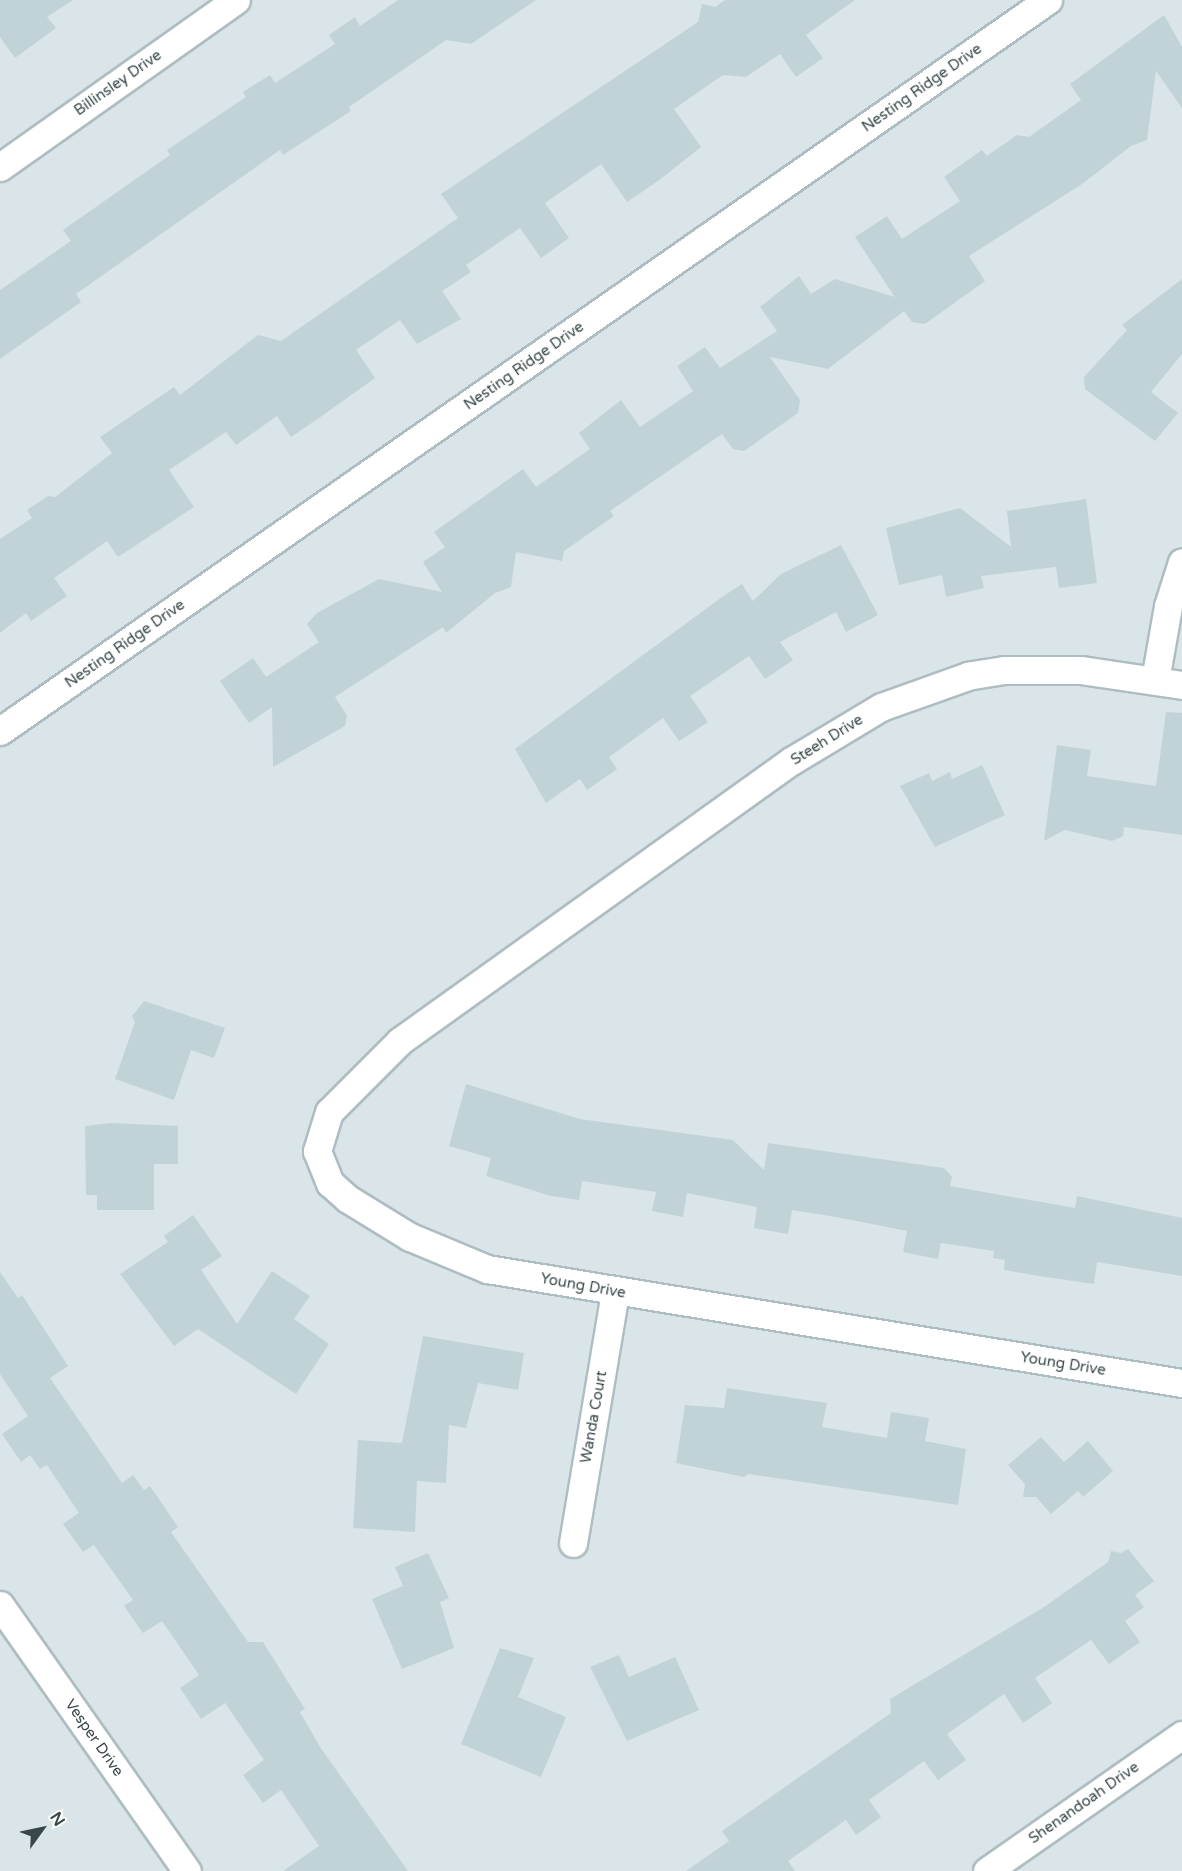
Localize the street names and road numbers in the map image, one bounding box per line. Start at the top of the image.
street label: Nesting Ridge Drive [859,40,985,136]
street label: Billinsley Drive [71,46,165,120]
street label: Nesting Ridge Drive [461,318,587,414]
street label: Nesting Ridge Drive [62,596,188,692]
street label: Steeh Drive [788,711,866,769]
street label: Young Drive [539,1270,627,1302]
street label: Young Drive [1019,1348,1107,1380]
street label: Wanda Court [577,1369,611,1465]
street label: Vesper Drive [61,1696,127,1780]
street label: Shenandoah Drive [1025,1758,1143,1848]

